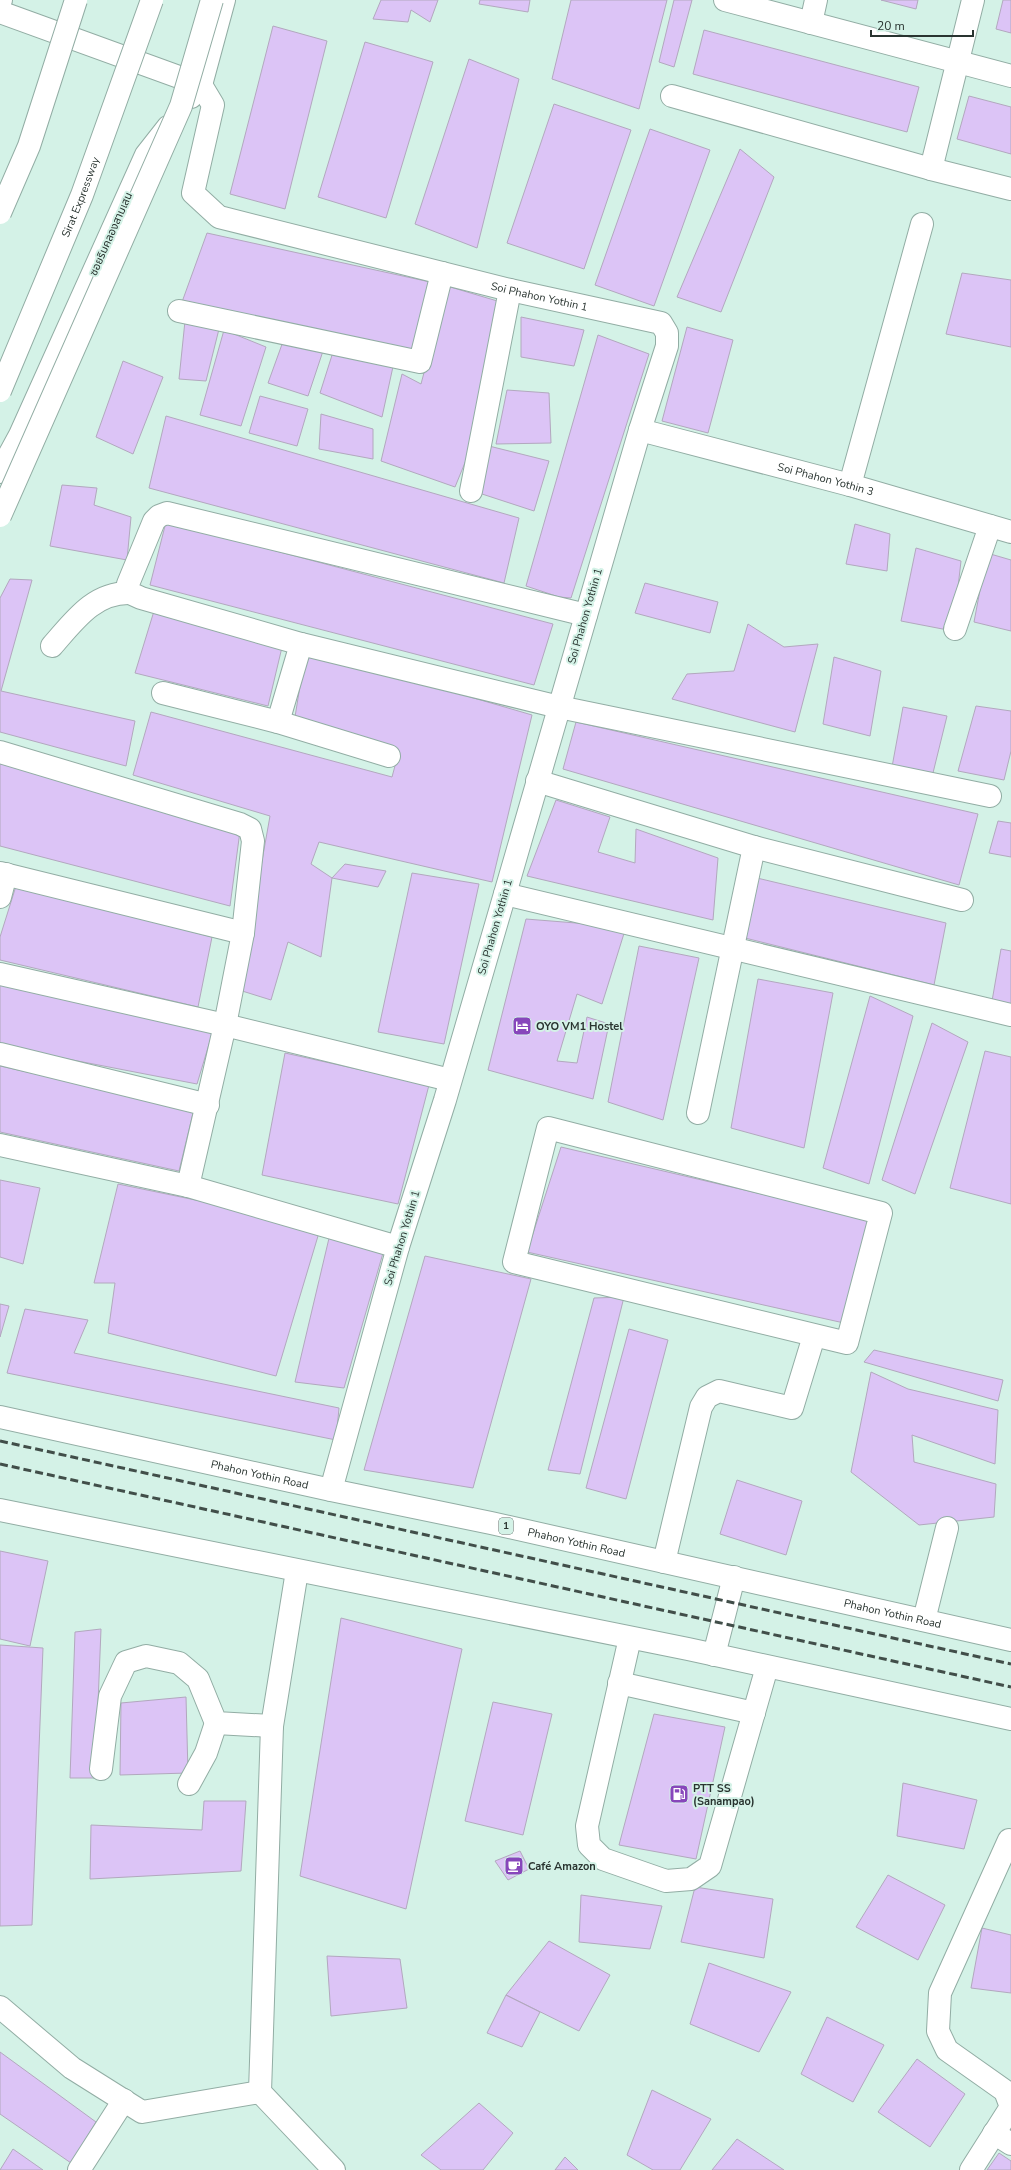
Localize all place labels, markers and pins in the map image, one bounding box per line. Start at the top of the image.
hotel icon: OYO VM1 Hostel [511,1015,533,1037]
place label: OYO VM1 Hostel [536,1019,623,1034]
place label: PTT SS (Sanampao) [693,1781,755,1809]
fuel station icon: PTT SS (Sanampao) [668,1783,690,1805]
cafe icon: Café Amazon [503,1855,525,1877]
place label: Café Amazon [528,1859,596,1874]

